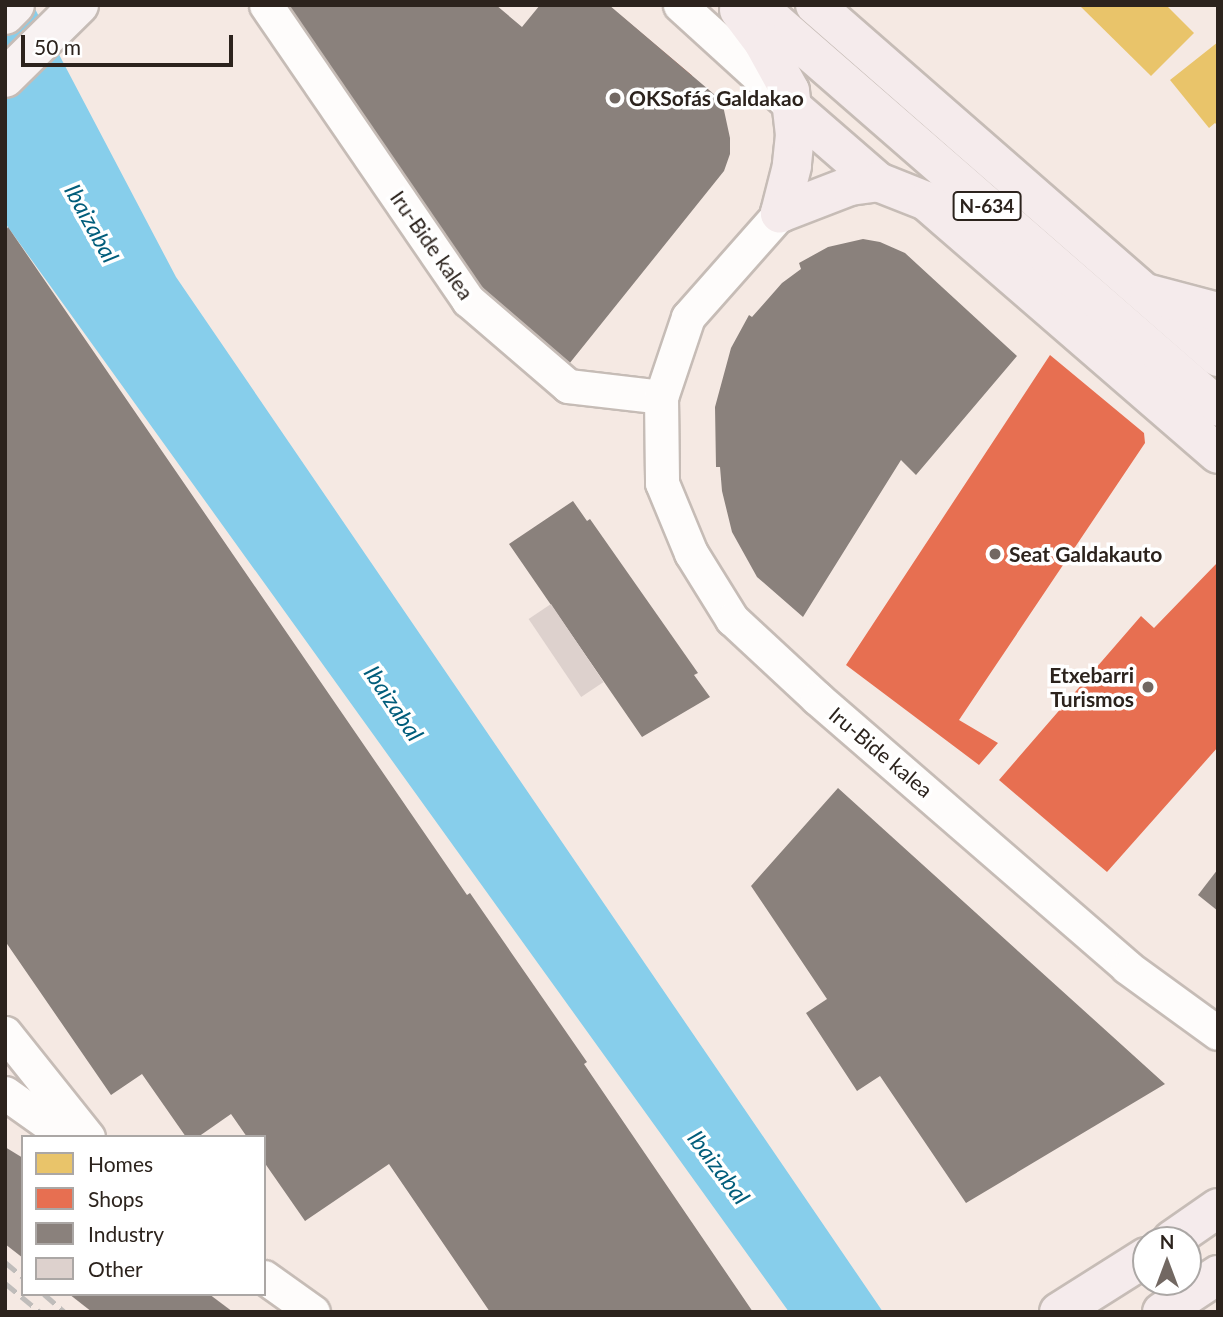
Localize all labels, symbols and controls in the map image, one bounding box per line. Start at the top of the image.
scale bar [24,21,236,65]
text: 50 m [34,34,81,59]
place label: OKSofás Galdakao [629,85,804,111]
marker: OKSofás Galdakao [607,90,623,106]
water label: Ibaizabal [59,179,125,267]
street label: Iru-Bide kalea [385,186,479,304]
road number: N-634 [952,190,1022,222]
place label: Seat Galdakauto [1009,541,1162,567]
marker: Seat Galdakauto [987,546,1003,562]
water label: Ibaizabal [359,660,429,746]
place label: Etxebarri Turismos [1049,662,1134,712]
marker: Etxebarri Turismos [1140,679,1156,695]
street label: Iru-Bide kalea [824,702,938,802]
water label: Ibaizabal [682,1125,756,1209]
legend [21,1135,266,1296]
text: Homes [88,1151,153,1176]
text: Shops [88,1186,144,1211]
text: Industry [88,1221,164,1246]
north arrow [1132,1226,1202,1296]
text: N [1160,1230,1174,1253]
text: Other [88,1256,143,1281]

